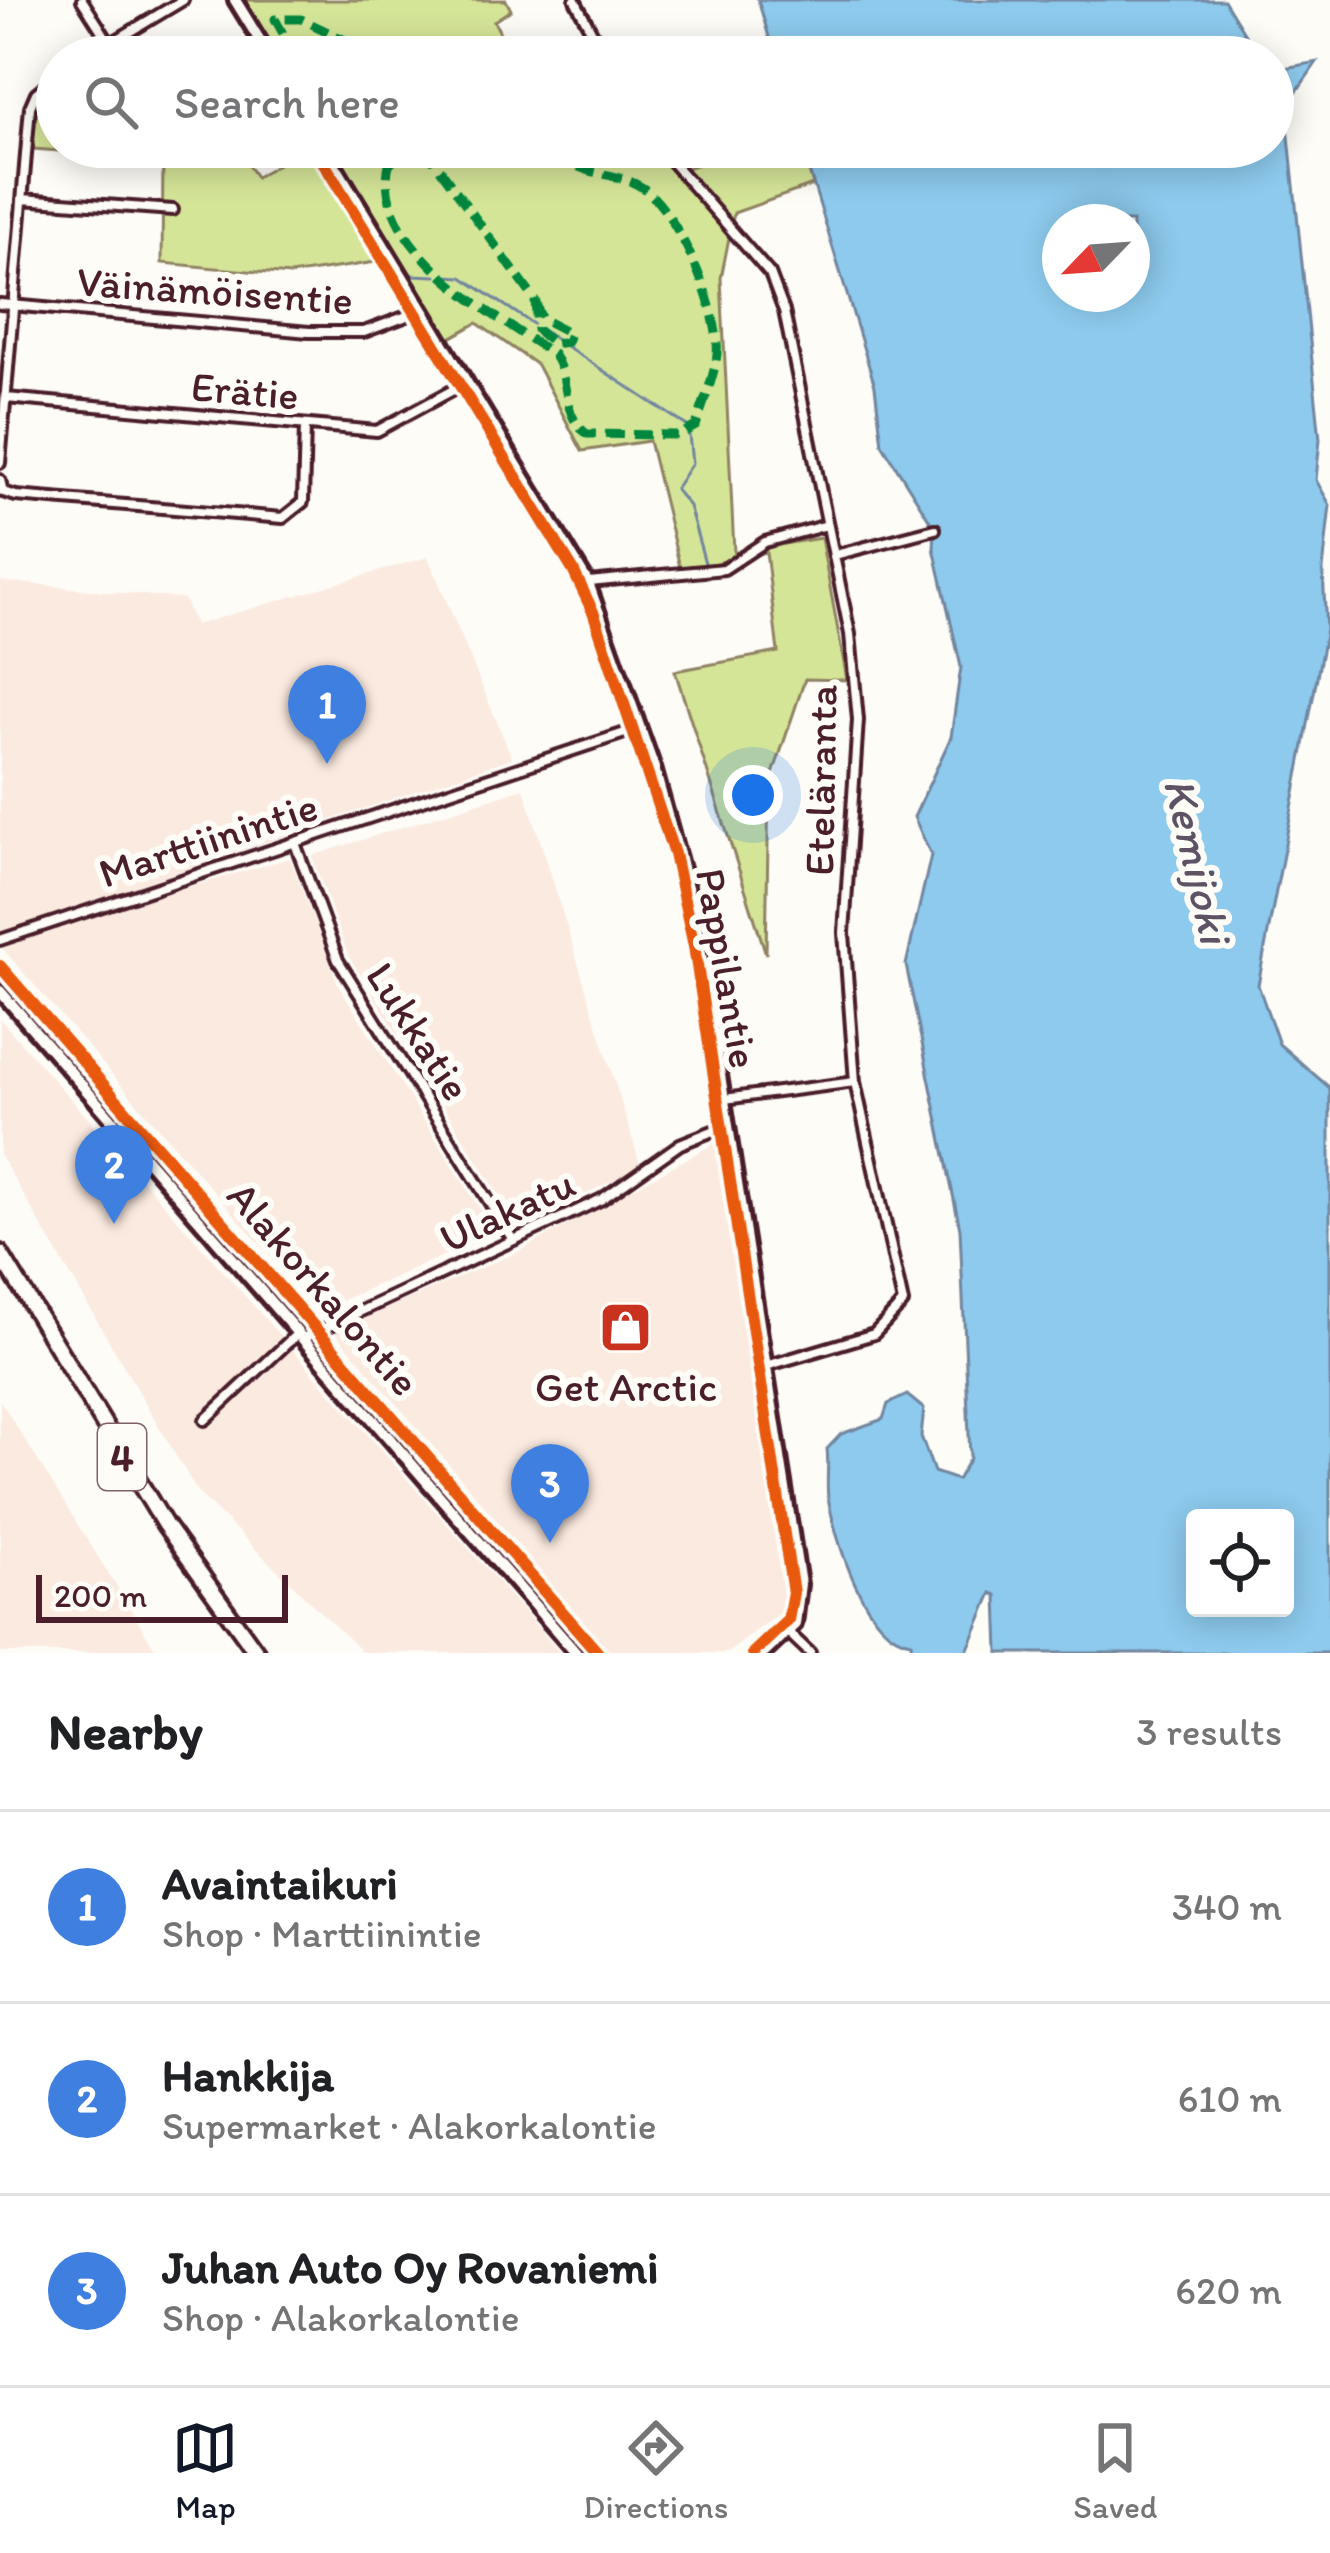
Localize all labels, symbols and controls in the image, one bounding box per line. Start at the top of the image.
search box [36,36,1294,168]
icon: search [78,69,144,135]
text: Search here [174,75,400,129]
north arrow [1042,204,1150,312]
street label: Väinämöisentie [75,255,355,326]
street label: Erätie [189,360,301,421]
pin: 1 [288,665,366,764]
street label: Eteläranta [793,684,848,876]
your location [723,765,783,825]
water label: Kemijoki [1153,772,1244,952]
street label: Marttiinintie [93,780,324,899]
street label: Pappilantie [685,864,770,1072]
street label: Lukkatie [355,953,482,1110]
pin: 2 [75,1125,153,1224]
street label: Ulakatu [432,1157,583,1264]
street label: Alakorkalontie [217,1171,431,1406]
shop icon: Get Arctic [598,1299,654,1355]
place label: Get Arctic [535,1361,717,1412]
road number: 4 [98,1424,146,1490]
pin: 3 [511,1444,589,1543]
map controls [1186,1509,1294,1617]
button: locate [1186,1509,1294,1617]
scale bar [36,1569,288,1622]
text: 200 m [54,1576,147,1615]
text: Nearby [48,1701,203,1762]
text: 3 results [1136,1708,1282,1755]
text: Avaintaikuri [162,1856,398,1910]
text: 1 [78,1883,96,1930]
text: 340 m [1172,1883,1282,1930]
text: Shop · Marttiinintie [162,1910,481,1957]
text: Hankkija [162,2048,334,2102]
text: 2 [77,2075,97,2122]
text: 610 m [1178,2075,1282,2122]
text: Supermarket · Alakorkalontie [162,2102,656,2149]
text: Juhan Auto Oy Rovaniemi [162,2240,659,2294]
text: 3 [76,2267,98,2314]
text: 620 m [1175,2267,1282,2314]
text: Shop · Alakorkalontie [162,2294,519,2341]
tab: Map [172,2415,238,2526]
tab: Directions [583,2415,728,2526]
tab: Saved [1073,2415,1158,2526]

